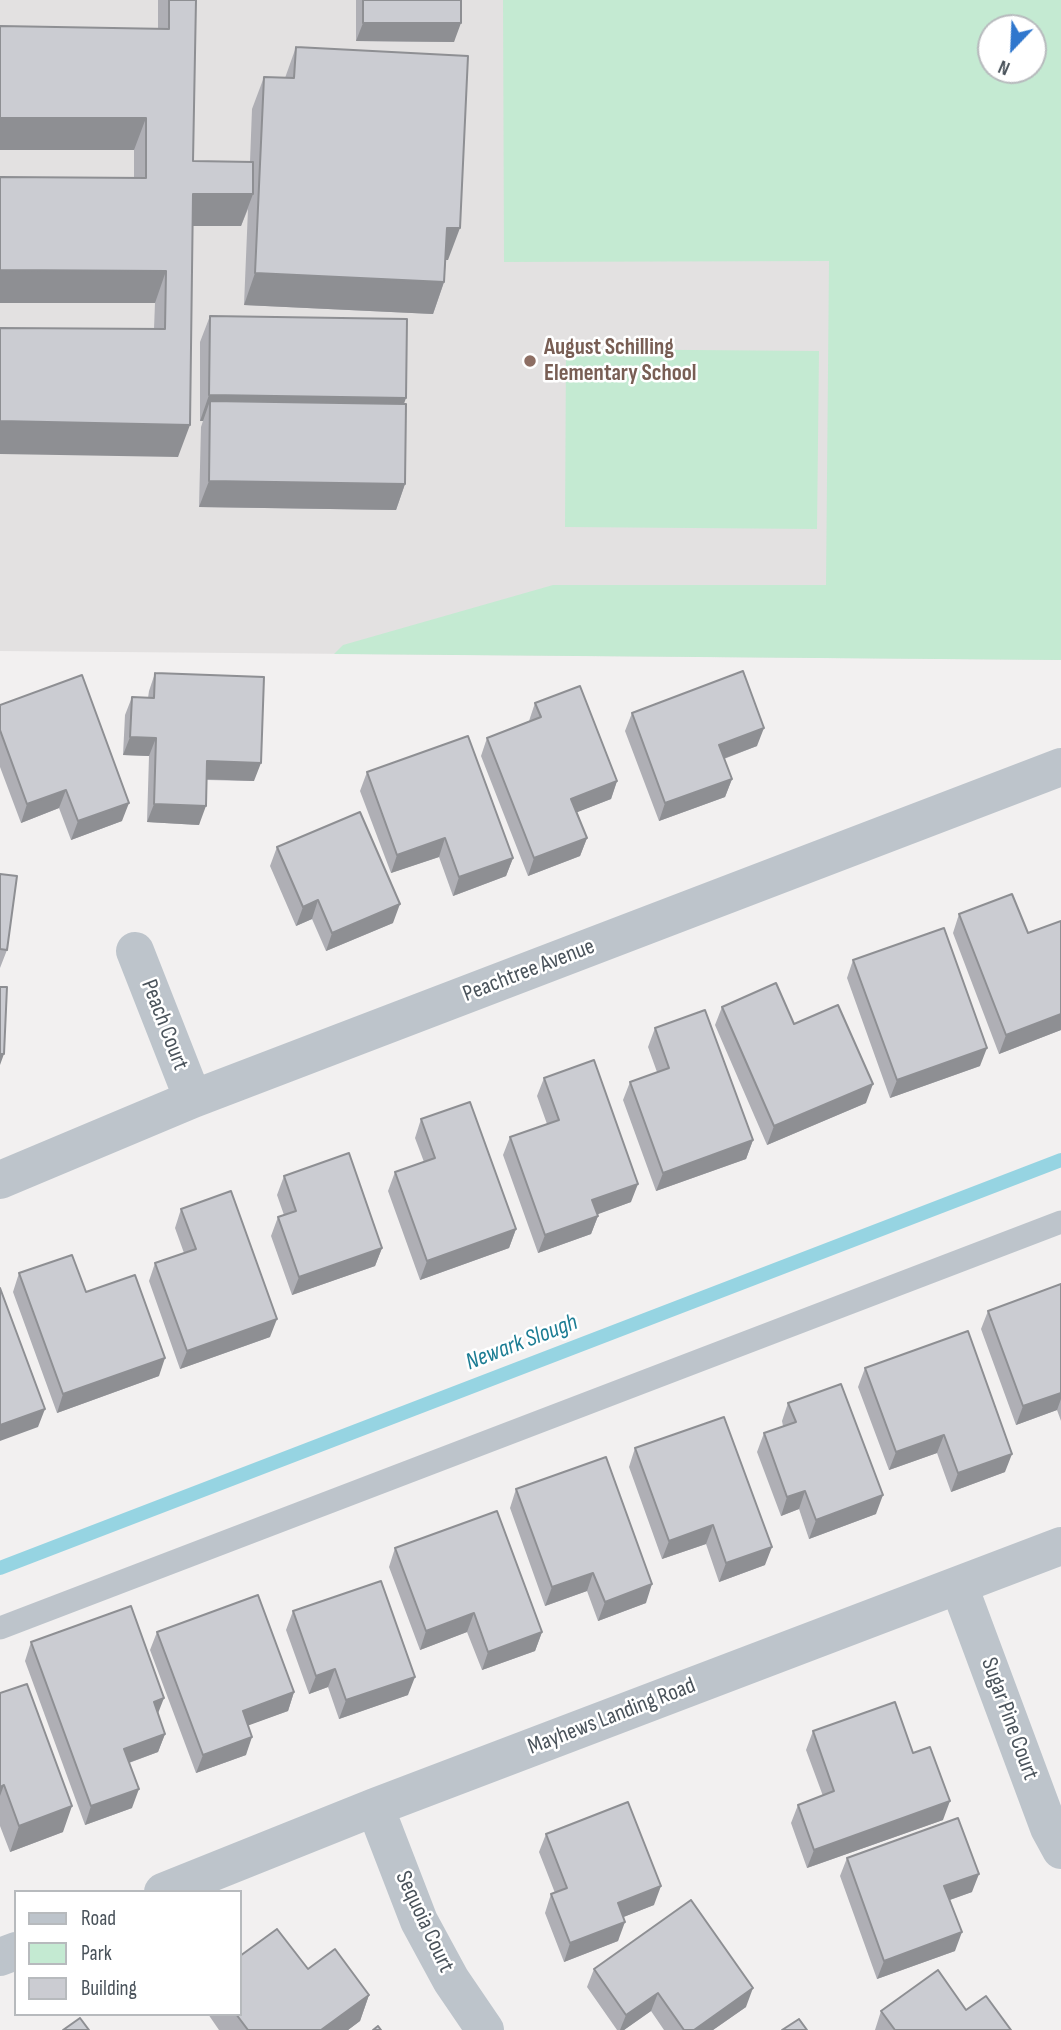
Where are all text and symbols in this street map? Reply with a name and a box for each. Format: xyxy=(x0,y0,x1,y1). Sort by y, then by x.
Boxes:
north arrow xyxy=(977,14,1047,84)
text: N xyxy=(995,54,1014,80)
place label: August Schilling Elementary School xyxy=(544,334,696,388)
marker: August Schilling Elementary School xyxy=(522,353,538,369)
street label: Peachtree Avenue xyxy=(459,933,599,1009)
street label: Peach Court xyxy=(134,976,194,1074)
water label: Newark Slough xyxy=(462,1309,582,1377)
street label: Sugar Pine Court xyxy=(974,1654,1044,1784)
street label: Mayhews Landing Road xyxy=(524,1672,700,1762)
street label: Sequoia Court xyxy=(389,1867,459,1977)
legend xyxy=(14,1890,242,2016)
text: Road xyxy=(81,1906,116,1931)
text: Park xyxy=(81,1941,112,1966)
text: Building xyxy=(81,1976,137,2001)

